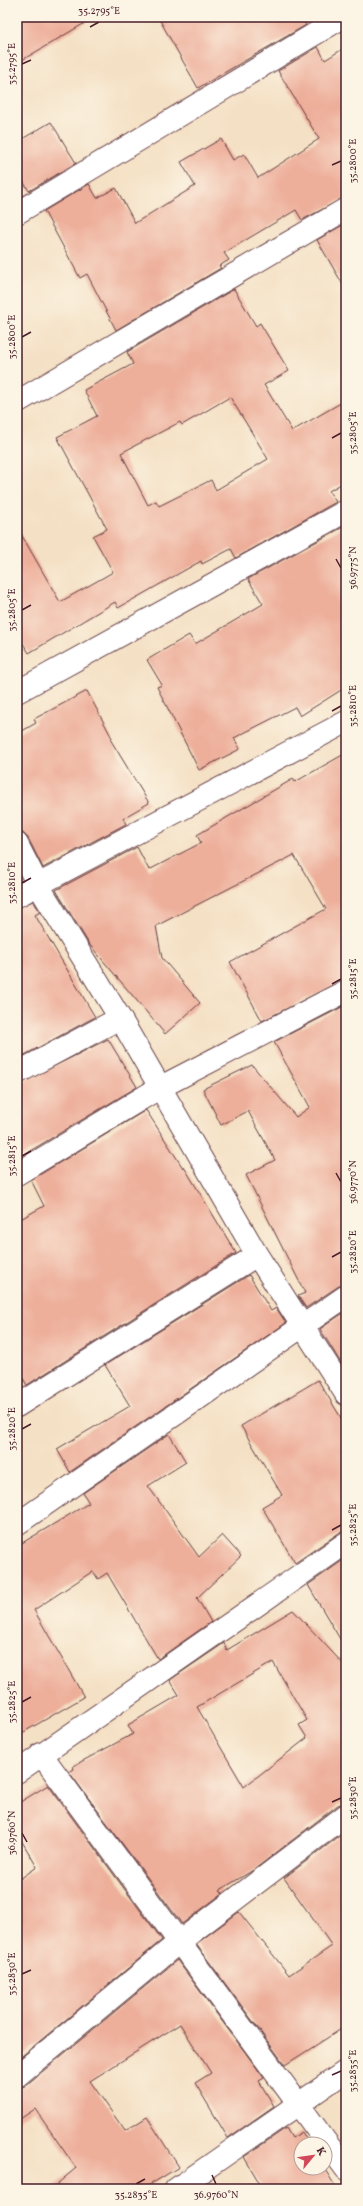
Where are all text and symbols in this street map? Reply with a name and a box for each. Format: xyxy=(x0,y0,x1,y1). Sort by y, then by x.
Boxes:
text: 35.2795°E xyxy=(78,4,120,18)
text: 35.2795°E xyxy=(5,43,19,85)
text: 35.2800°E xyxy=(346,139,360,183)
text: 35.2800°E xyxy=(5,315,19,359)
text: 35.2805°E xyxy=(346,411,360,455)
text: 36.9775°N xyxy=(346,546,360,590)
text: 35.2805°E xyxy=(5,588,19,632)
text: 35.2810°E xyxy=(346,685,360,727)
text: 35.2810°E xyxy=(5,862,19,904)
text: 35.2815°E xyxy=(346,958,360,1000)
text: 35.2815°E xyxy=(5,1135,19,1177)
text: 36.9770°N xyxy=(346,1159,360,1204)
text: 35.2820°E xyxy=(346,1230,360,1274)
text: 35.2820°E xyxy=(5,1407,19,1451)
text: 35.2825°E xyxy=(346,1504,360,1546)
text: 35.2825°E xyxy=(5,1681,19,1723)
text: 35.2830°E xyxy=(346,1776,360,1820)
text: 36.9760°N xyxy=(5,1810,19,1855)
text: 35.2830°E xyxy=(5,1952,19,1996)
text: 35.2835°E xyxy=(346,2050,360,2092)
north arrow xyxy=(293,2136,333,2176)
text: K xyxy=(312,2145,329,2159)
text: 35.2835°E xyxy=(115,2188,157,2202)
text: 36.9760°N xyxy=(194,2188,239,2202)

